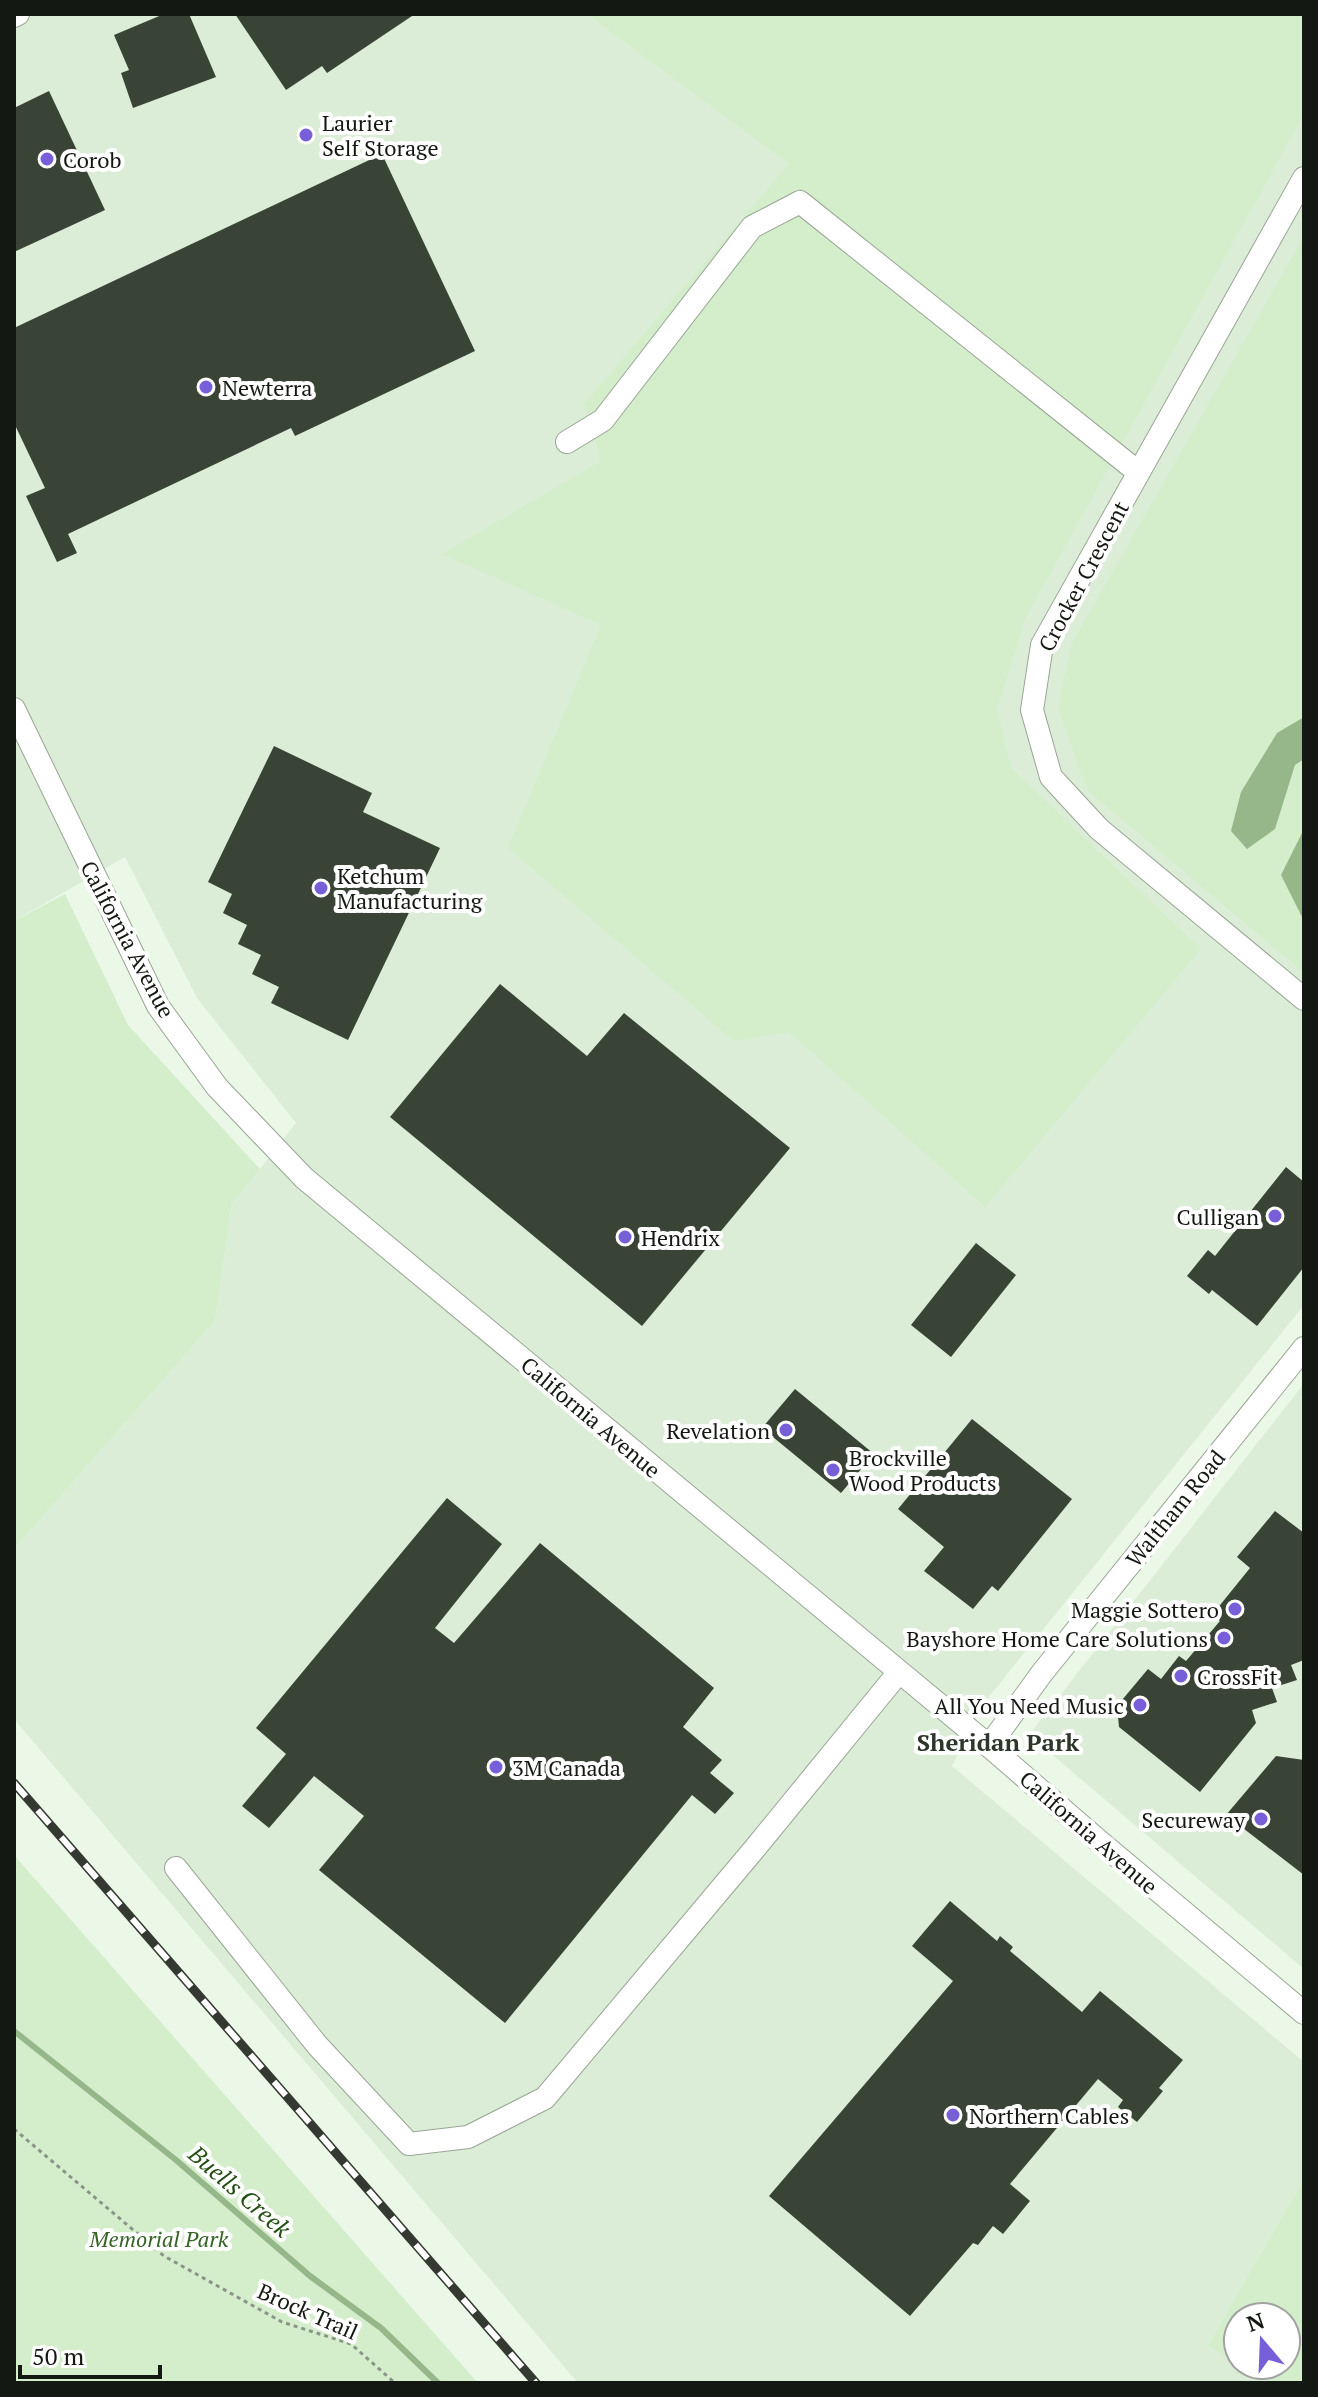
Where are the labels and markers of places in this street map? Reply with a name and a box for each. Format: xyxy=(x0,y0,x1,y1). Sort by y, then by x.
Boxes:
place label: Laurier Self Storage xyxy=(322,108,439,162)
marker: Laurier Self Storage xyxy=(297,126,315,144)
place label: Corob xyxy=(63,145,121,174)
marker: Corob xyxy=(38,150,56,168)
place label: Newterra xyxy=(222,373,312,402)
marker: Newterra xyxy=(197,378,215,396)
place label: Ketchum Manufacturing xyxy=(337,861,483,915)
marker: Ketchum Manufacturing xyxy=(312,879,330,897)
place label: Culligan xyxy=(1177,1202,1259,1231)
marker: Culligan xyxy=(1266,1207,1284,1225)
place label: Hendrix xyxy=(641,1223,720,1252)
marker: Hendrix xyxy=(616,1228,634,1246)
place label: Revelation xyxy=(666,1416,770,1445)
marker: Revelation xyxy=(777,1421,795,1439)
place label: Brockville Wood Products xyxy=(849,1443,996,1497)
marker: Brockville Wood Products xyxy=(824,1461,842,1479)
place label: Maggie Sottero xyxy=(1071,1595,1219,1624)
marker: Maggie Sottero xyxy=(1226,1600,1244,1618)
place label: Bayshore Home Care Solutions xyxy=(906,1624,1208,1653)
marker: Bayshore Home Care Solutions xyxy=(1215,1629,1233,1647)
place label: CrossFit xyxy=(1197,1662,1278,1691)
marker: CrossFit xyxy=(1172,1667,1190,1685)
place label: All You Need Music xyxy=(934,1691,1124,1720)
marker: All You Need Music xyxy=(1131,1696,1149,1714)
place label: 3M Canada xyxy=(512,1753,621,1782)
marker: 3M Canada xyxy=(487,1758,505,1776)
place label: Secureway xyxy=(1142,1805,1246,1834)
marker: Secureway xyxy=(1252,1810,1270,1828)
place label: Northern Cables xyxy=(969,2101,1129,2130)
marker: Northern Cables xyxy=(944,2106,962,2124)

